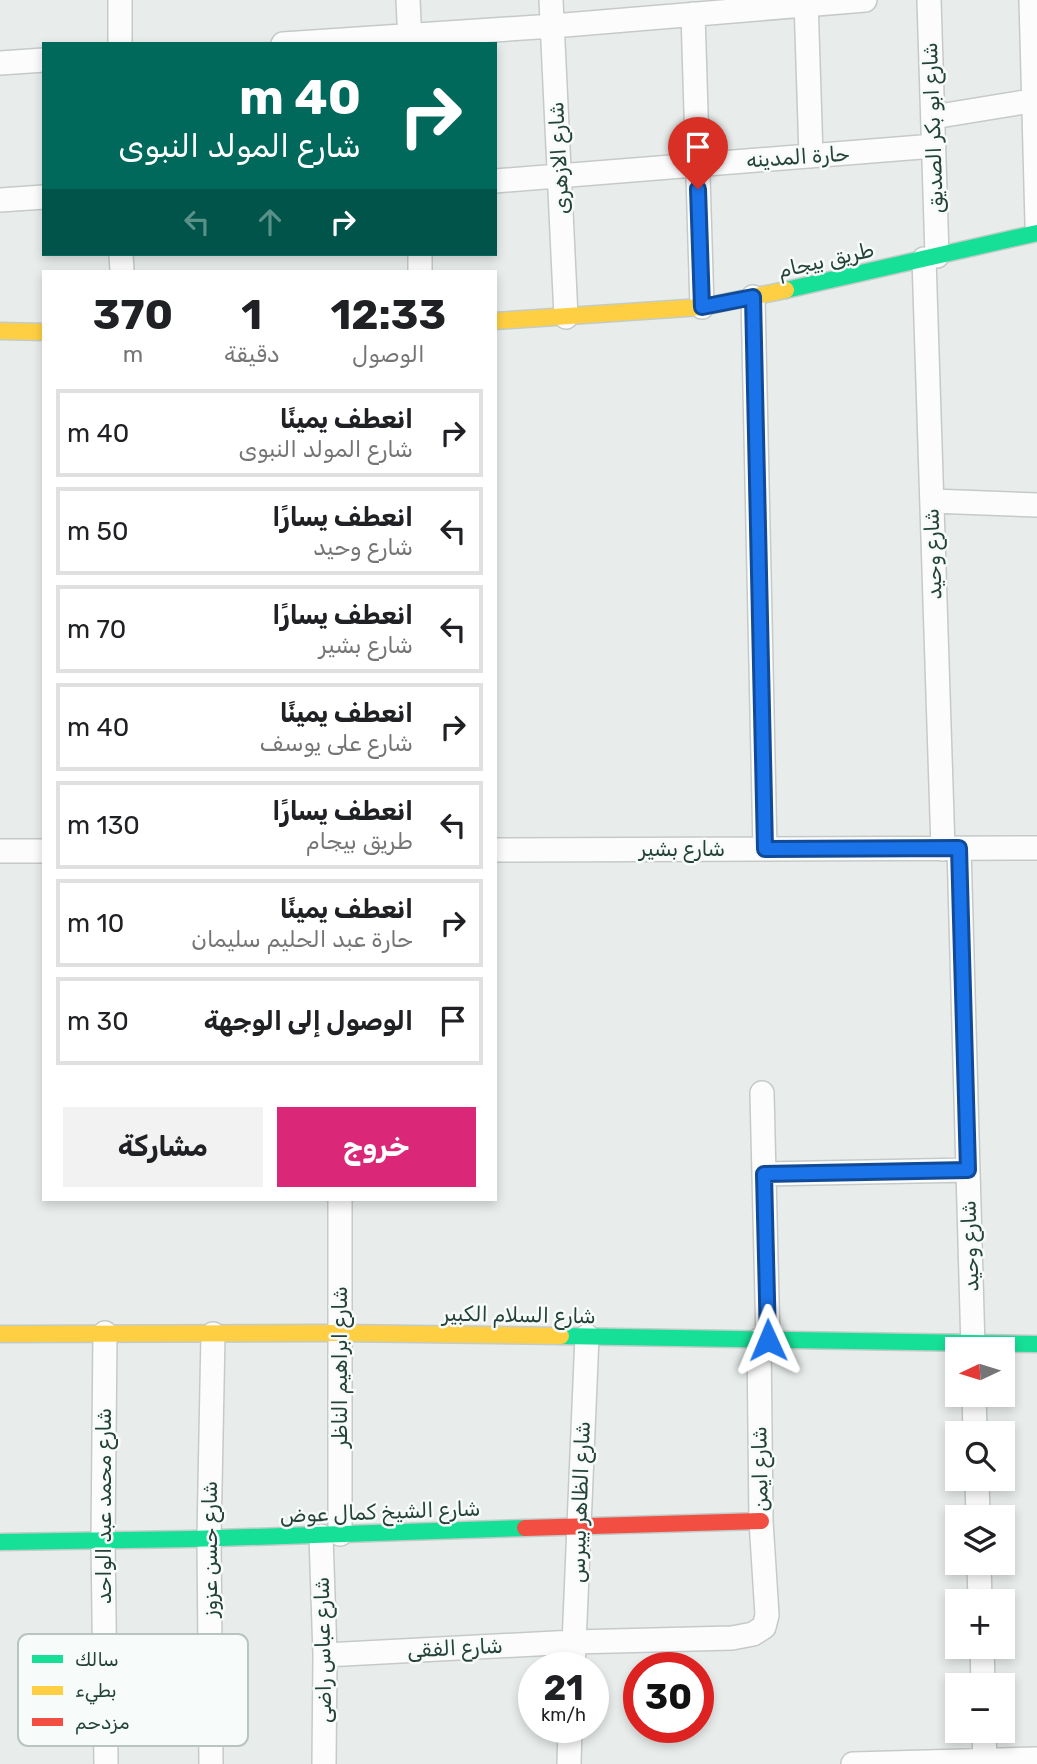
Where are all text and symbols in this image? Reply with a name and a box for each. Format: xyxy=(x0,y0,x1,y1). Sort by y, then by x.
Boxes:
street label: شارع ابو بكر الصديق xyxy=(917,42,950,214)
text: 40 m xyxy=(239,68,361,126)
icon: right xyxy=(385,70,476,161)
street label: شارع الازهرى xyxy=(543,101,576,215)
pin xyxy=(668,117,728,189)
text: شارع المولد النبوى xyxy=(118,127,361,165)
icon: arrive xyxy=(679,128,717,166)
street label: حارة المدينه xyxy=(745,140,851,173)
icon: left xyxy=(178,203,216,241)
icon: ahead xyxy=(251,203,289,241)
icon: right xyxy=(324,203,362,241)
street label: طريق بيجام xyxy=(775,236,877,284)
text: 370 xyxy=(93,290,173,340)
text: 1 xyxy=(241,290,262,340)
text: 12:33 xyxy=(330,290,446,340)
text: m xyxy=(123,340,143,368)
text: دقيقة xyxy=(224,340,280,368)
text: الوصول xyxy=(352,340,425,368)
text: انعطف يمينًا xyxy=(280,404,413,435)
icon: right xyxy=(434,414,472,452)
text: 40 m xyxy=(67,418,129,449)
text: شارع المولد النبوى xyxy=(239,435,413,463)
text: انعطف يسارًا xyxy=(272,502,413,533)
street label: شارع وحيد xyxy=(918,508,949,600)
icon: left xyxy=(434,512,472,550)
text: 50 m xyxy=(67,516,128,547)
text: شارع وحيد xyxy=(313,533,413,561)
text: انعطف يسارًا xyxy=(272,600,413,631)
icon: left xyxy=(434,610,472,648)
text: 70 m xyxy=(67,614,126,645)
text: شارع بشير xyxy=(319,631,413,659)
text: انعطف يمينًا xyxy=(280,698,413,729)
icon: right xyxy=(434,708,472,746)
text: 40 m xyxy=(67,712,129,743)
text: شارع على يوسف xyxy=(260,729,413,757)
text: انعطف يسارًا xyxy=(272,796,413,827)
icon: left xyxy=(434,806,472,844)
text: 130 m xyxy=(67,810,140,841)
text: طريق بيجام xyxy=(306,827,413,855)
street label: شارع بشير xyxy=(637,836,725,863)
text: انعطف يمينًا xyxy=(280,894,413,925)
icon: right xyxy=(434,904,472,942)
text: 10 m xyxy=(67,908,124,939)
text: حارة عبد الحليم سليمان xyxy=(191,925,413,953)
icon: arrive xyxy=(434,1002,472,1040)
text: 30 m xyxy=(67,1006,129,1037)
text: الوصول إلى الوجهة xyxy=(204,1006,413,1037)
button: مشاركة xyxy=(63,1107,263,1187)
button: خروج xyxy=(277,1107,476,1187)
street label: شارع وحيد xyxy=(955,1200,986,1292)
street label: شارع ابراهيم الناظر xyxy=(327,1286,354,1450)
street label: شارع السلام الكبير xyxy=(440,1301,596,1330)
position arrow xyxy=(731,1303,805,1377)
north arrow xyxy=(945,1337,1015,1407)
map controls xyxy=(945,1337,1015,1743)
street label: شارع محمد عبد الواحد xyxy=(91,1408,118,1604)
street label: شارع الظاهر بيبرس xyxy=(564,1421,597,1583)
button: search xyxy=(945,1421,1015,1491)
street label: شارع ايمن xyxy=(746,1426,775,1512)
street label: شارع حسن عزوز xyxy=(197,1481,224,1619)
street label: شارع الشيخ كمال عوض xyxy=(279,1496,481,1529)
button: layers xyxy=(945,1505,1015,1575)
street label: شارع عباس راضى xyxy=(309,1576,338,1724)
button: + xyxy=(945,1589,1015,1659)
street label: شارع الفقى xyxy=(406,1633,504,1664)
legend xyxy=(18,1634,248,1746)
text: سالك xyxy=(75,1648,119,1671)
speed limit sign: 30 xyxy=(623,1652,714,1743)
text: 21 xyxy=(543,1667,584,1709)
button: − xyxy=(945,1673,1015,1743)
text: بطيء xyxy=(75,1679,117,1705)
text: km/h xyxy=(541,1704,586,1726)
text: مزدحم xyxy=(75,1711,130,1735)

